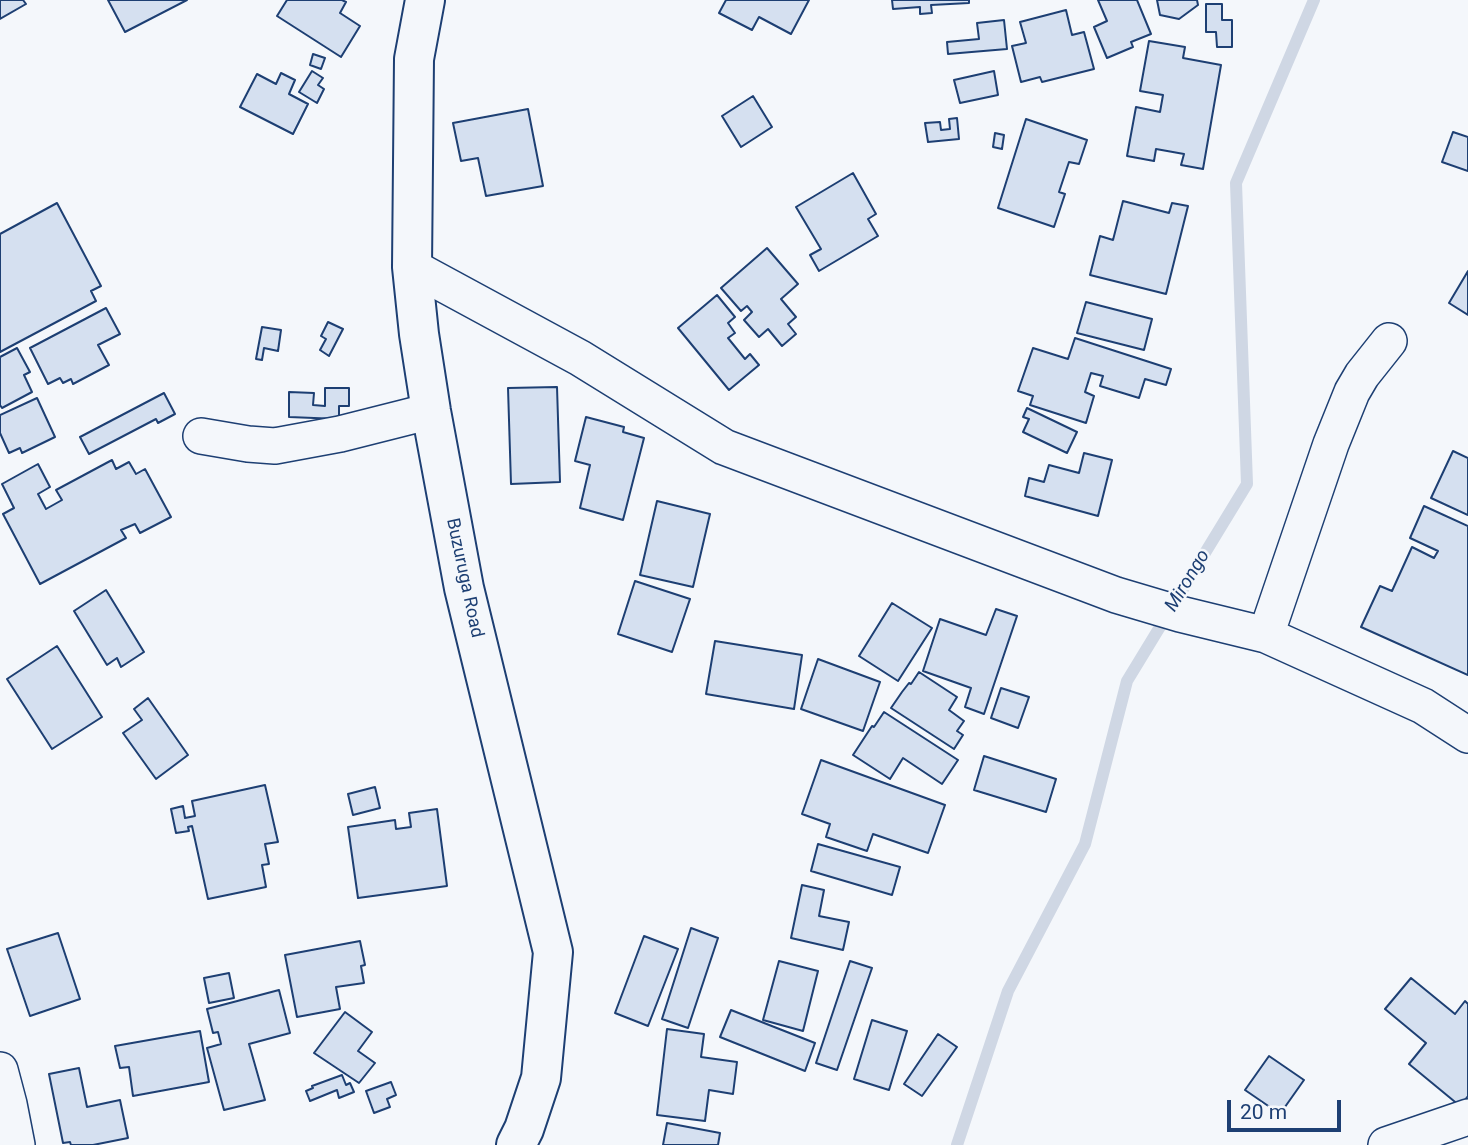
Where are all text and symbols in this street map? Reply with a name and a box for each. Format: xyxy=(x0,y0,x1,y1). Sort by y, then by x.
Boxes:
street label: Buzuruga Road xyxy=(441,516,487,640)
water label: Mirongo xyxy=(1161,546,1215,616)
scale bar xyxy=(1230,1086,1344,1130)
text: 20 m xyxy=(1240,1100,1287,1124)

